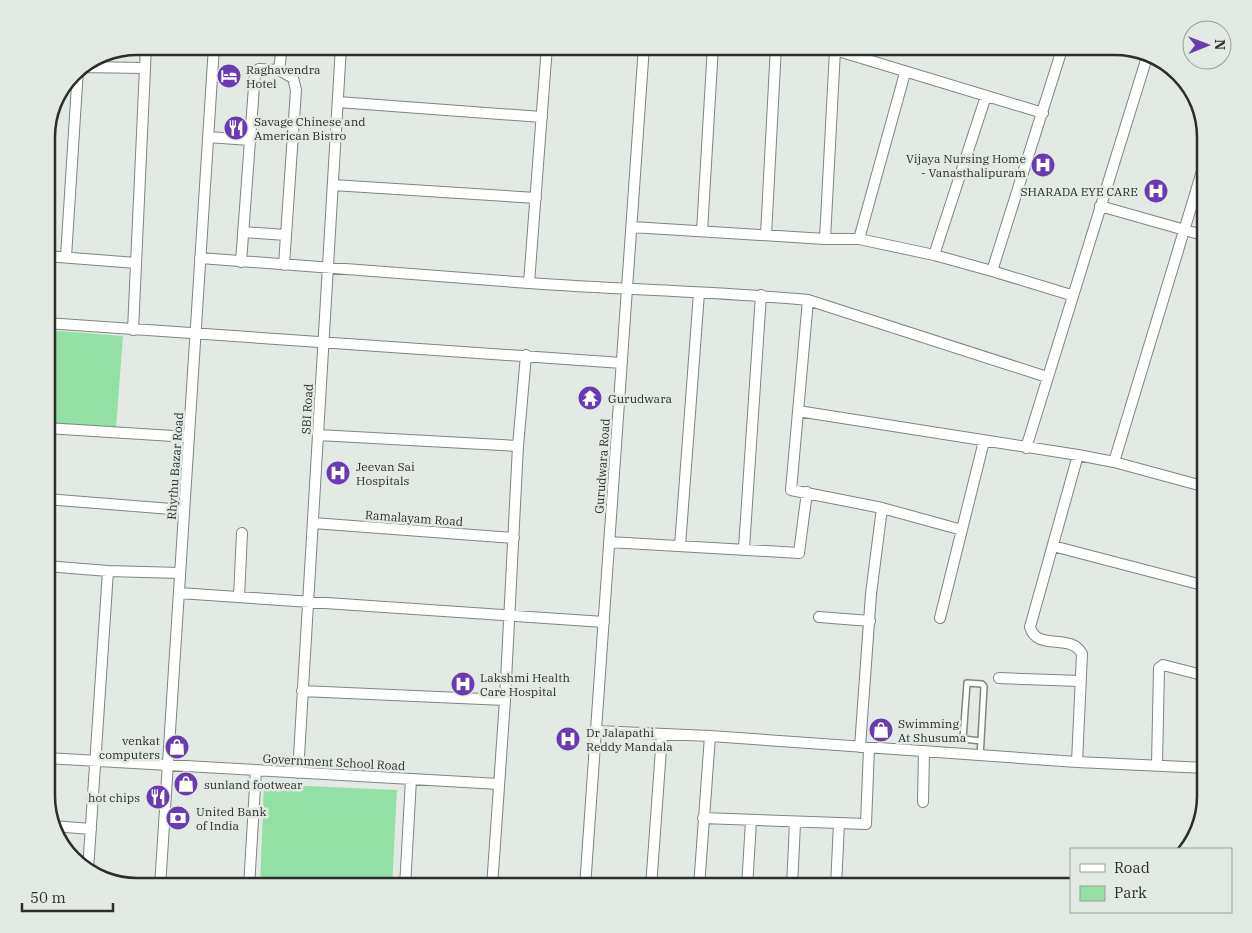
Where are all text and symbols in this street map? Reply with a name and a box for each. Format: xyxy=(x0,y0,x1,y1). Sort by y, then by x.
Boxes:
north arrow xyxy=(1182,20,1232,70)
text: N xyxy=(1211,39,1229,50)
place label: Raghavendra Hotel xyxy=(246,62,321,91)
hotel icon: Raghavendra Hotel xyxy=(216,63,242,89)
place label: Savage Chinese and American Bistro xyxy=(254,114,366,143)
restaurant icon: Savage Chinese and American Bistro xyxy=(223,115,249,141)
place label: Vijaya Nursing Home - Vanasthalipuram xyxy=(906,151,1027,180)
hospital icon: Vijaya Nursing Home - Vanasthalipuram xyxy=(1030,152,1056,178)
hospital icon: SHARADA EYE CARE xyxy=(1143,178,1169,204)
place label: SHARADA EYE CARE xyxy=(1021,184,1138,199)
street label: SBI Road xyxy=(298,383,316,435)
temple icon: Gurudwara xyxy=(577,385,603,411)
place label: Gurudwara xyxy=(608,391,672,406)
street label: Rhythu Bazar Road xyxy=(164,412,186,520)
street label: Gurudwara Road xyxy=(591,418,613,514)
place label: Jeevan Sai Hospitals xyxy=(356,459,415,488)
hospital icon: Jeevan Sai Hospitals xyxy=(325,460,351,486)
street label: Ramalayam Road xyxy=(364,507,464,529)
place label: Lakshmi Health Care Hospital xyxy=(480,670,570,699)
hospital icon: Lakshmi Health Care Hospital xyxy=(450,671,476,697)
place label: Swimming At Shusuma xyxy=(898,716,967,745)
shop icon: Swimming At Shusuma xyxy=(868,717,894,743)
place label: Dr Jalapathi Reddy Mandala xyxy=(586,725,673,754)
hospital icon: Dr Jalapathi Reddy Mandala xyxy=(555,726,581,752)
place label: venkat computers xyxy=(99,733,160,762)
shop icon: venkat computers xyxy=(164,734,190,760)
street label: Government School Road xyxy=(262,751,406,773)
shop icon: sunland footwear xyxy=(173,771,199,797)
place label: sunland footwear xyxy=(204,777,303,792)
restaurant icon: hot chips xyxy=(145,784,171,810)
place label: hot chips xyxy=(88,790,140,805)
place label: United Bank of India xyxy=(196,804,266,833)
bank icon: United Bank of India xyxy=(165,805,191,831)
legend xyxy=(1070,848,1232,913)
text: Road xyxy=(1114,858,1150,877)
scale bar xyxy=(22,880,114,912)
text: Park xyxy=(1114,883,1147,902)
text: 50 m xyxy=(30,888,66,907)

